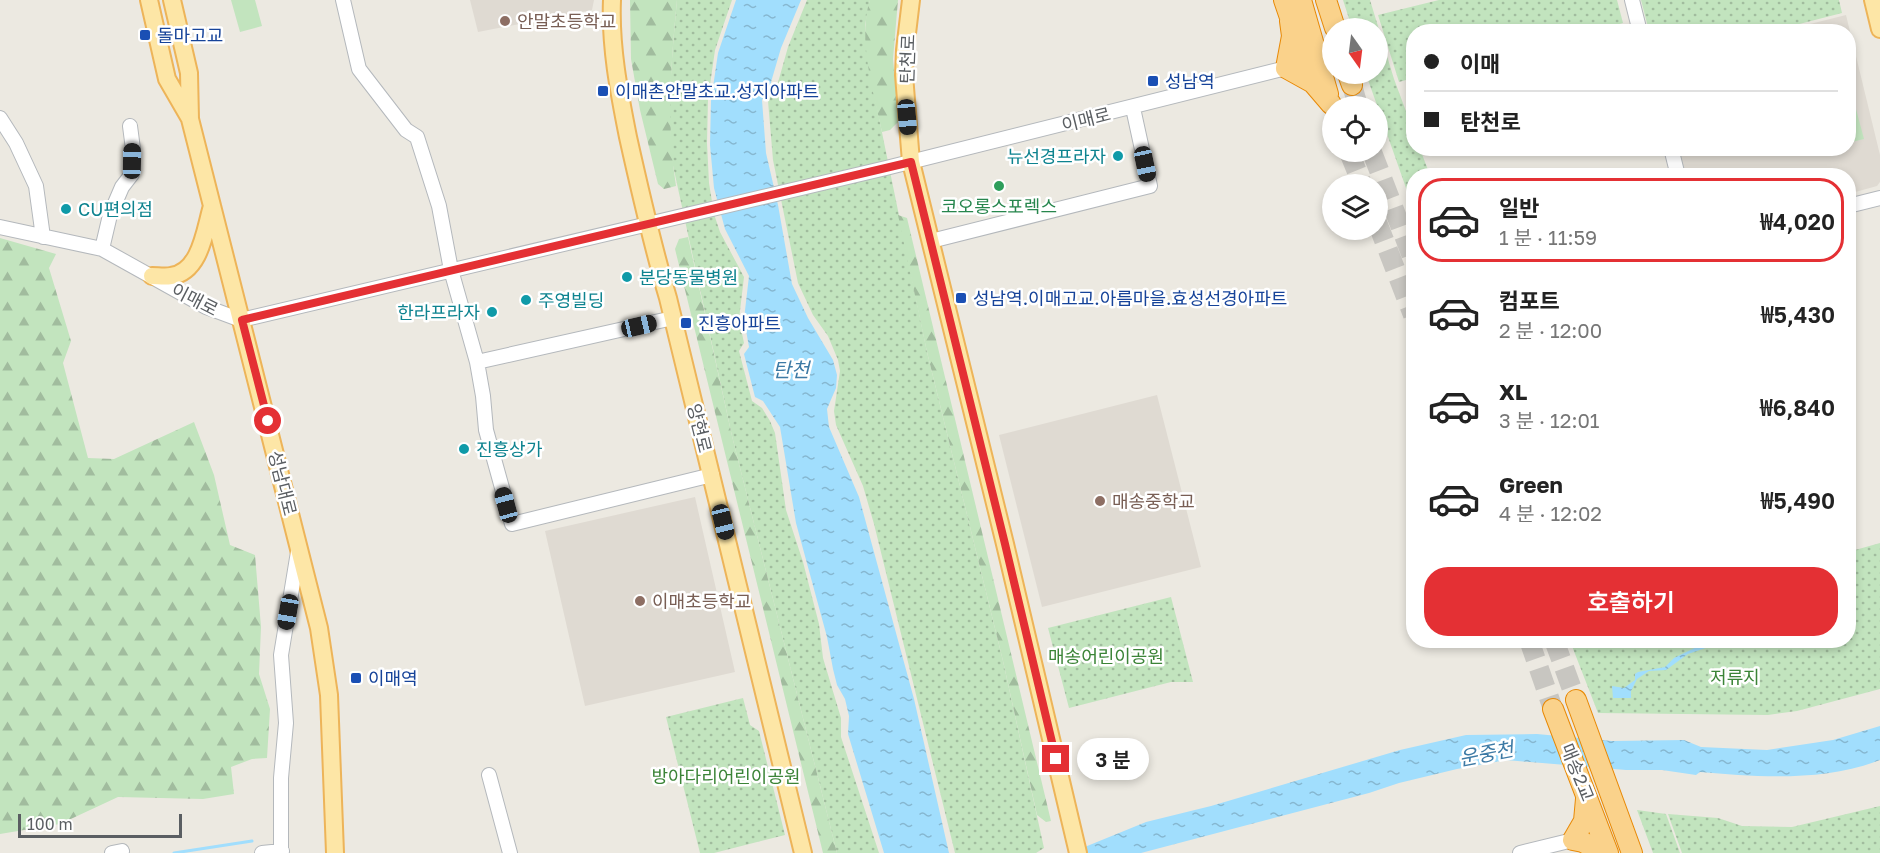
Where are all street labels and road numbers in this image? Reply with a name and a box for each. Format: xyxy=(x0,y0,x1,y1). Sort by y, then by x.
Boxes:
street label: 탄천로 xyxy=(895,34,919,84)
street label: 이매로 xyxy=(1059,102,1113,136)
street label: 이매로 xyxy=(168,278,222,320)
street label: 양현로 xyxy=(683,401,717,455)
street label: 성남대로 xyxy=(264,448,302,518)
street label: 매송2교 xyxy=(1557,740,1599,804)

